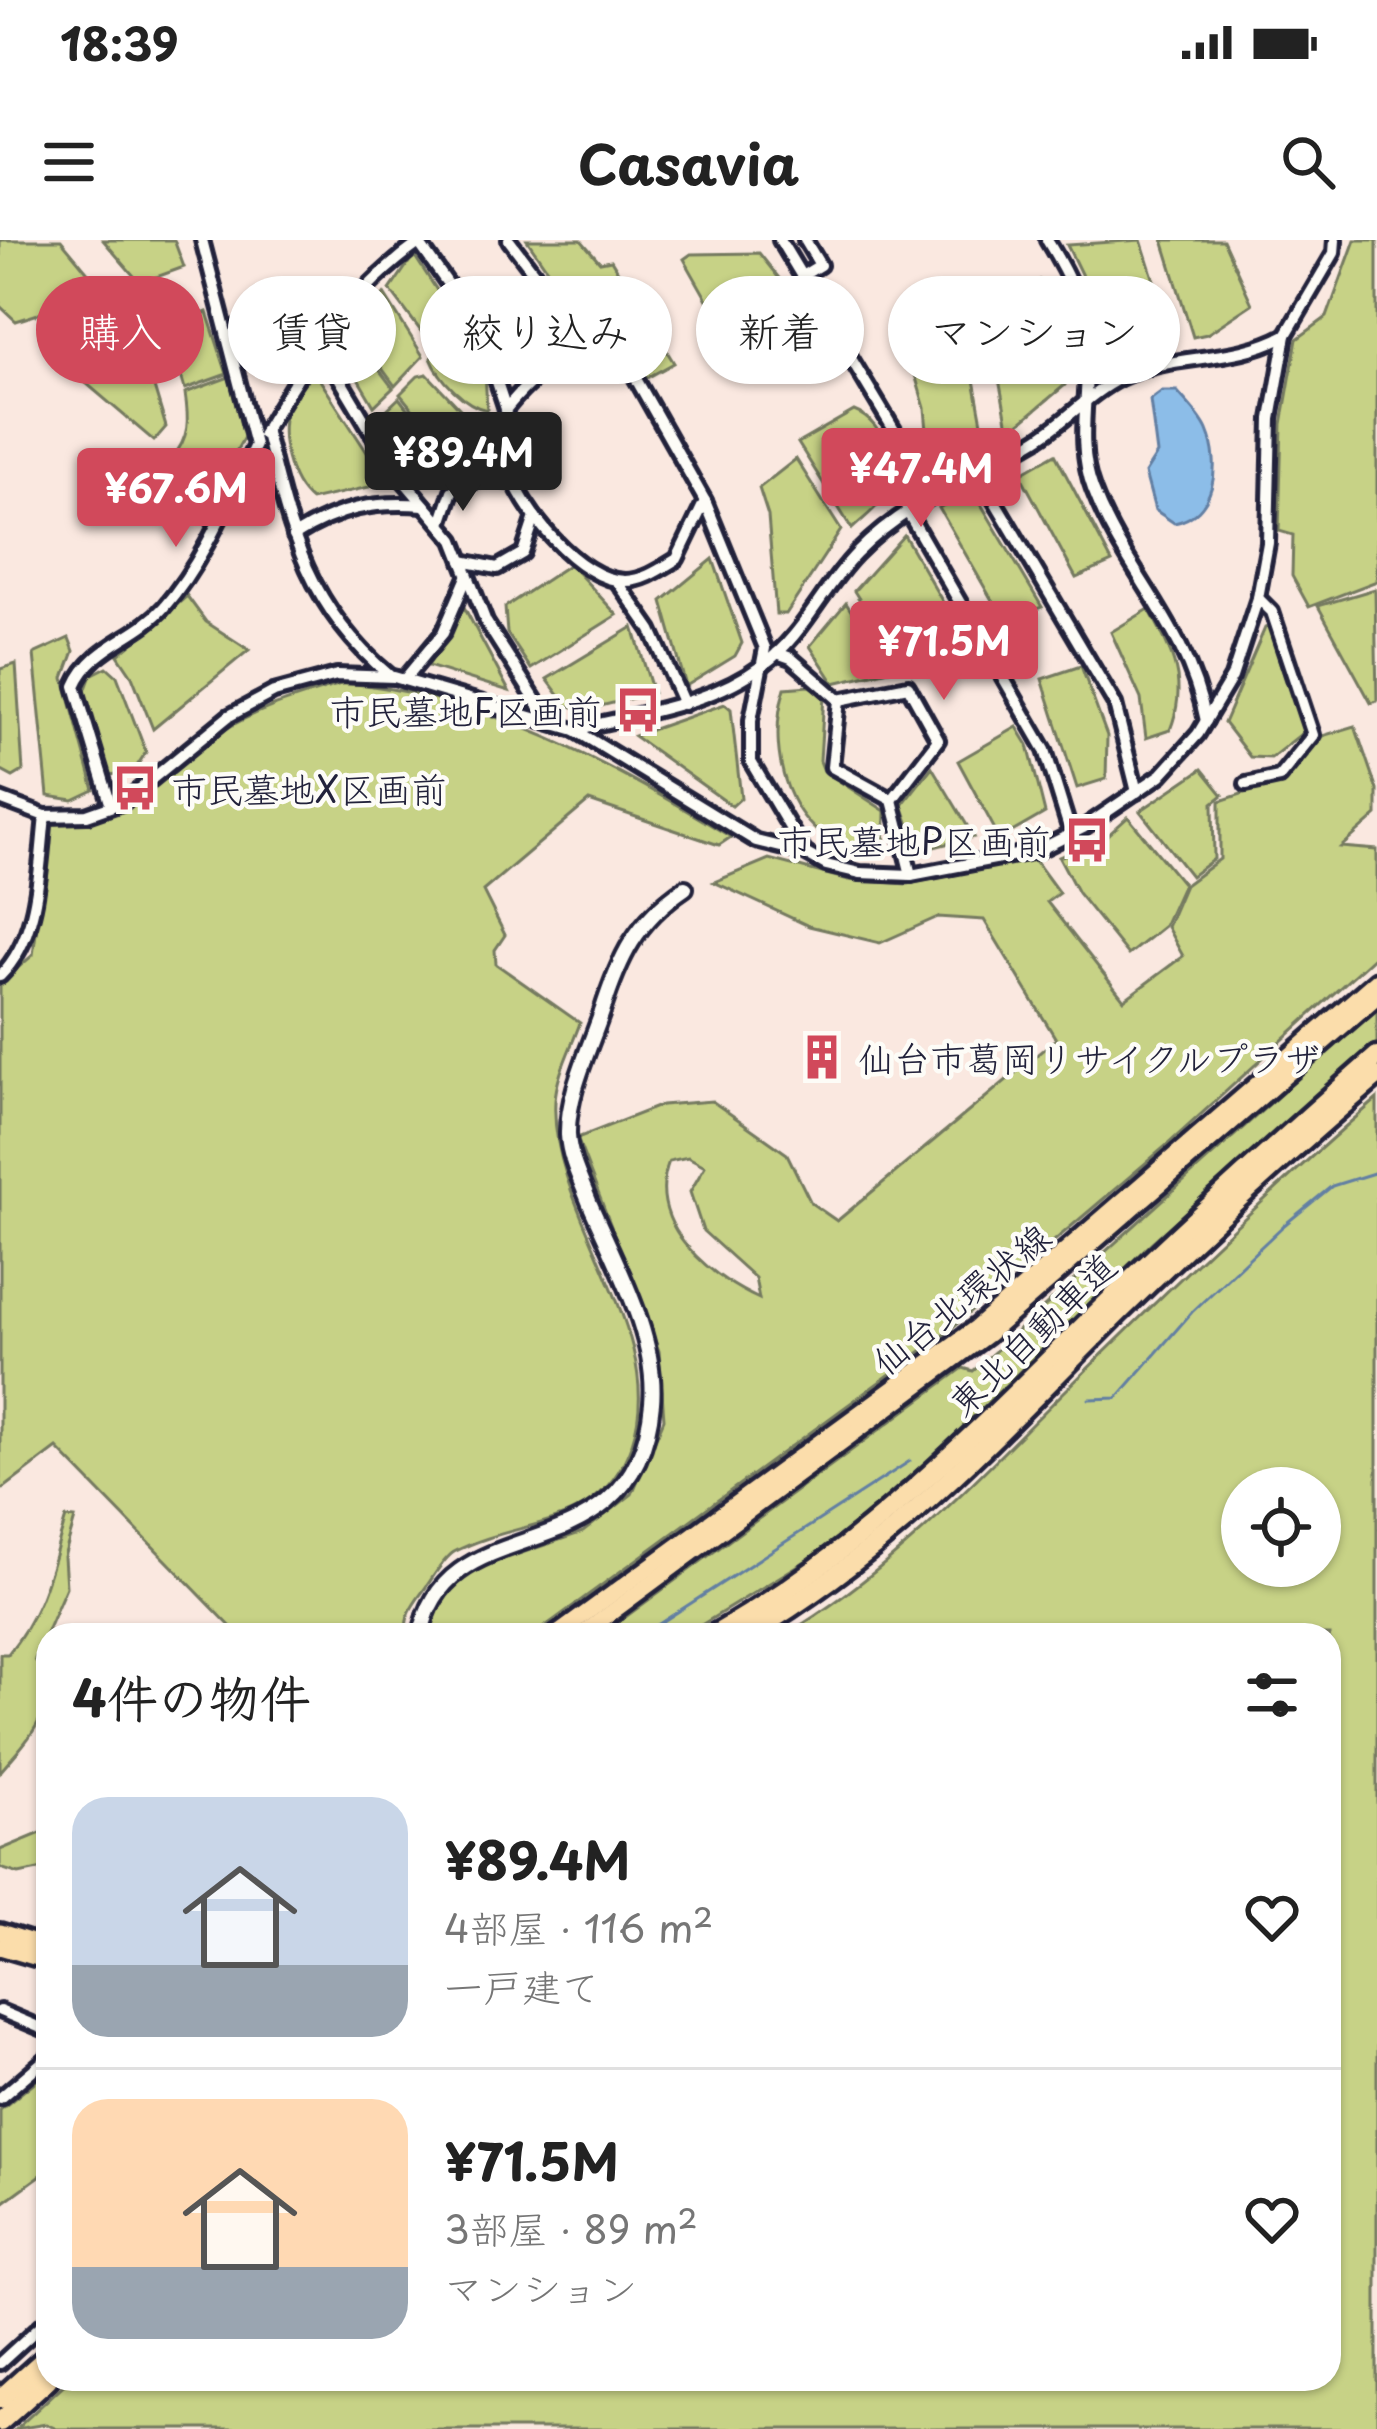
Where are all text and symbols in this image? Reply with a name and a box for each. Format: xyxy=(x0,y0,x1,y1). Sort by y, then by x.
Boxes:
text: 18:39 xyxy=(60,8,179,76)
text: Casavia xyxy=(578,122,799,203)
icon: menu xyxy=(36,129,102,195)
icon: search xyxy=(1275,129,1341,195)
chip: 購入 xyxy=(36,276,204,384)
chip: 賃貸 xyxy=(228,276,396,384)
chip: 絞り込み xyxy=(420,276,672,384)
chip: 新着 xyxy=(696,276,864,384)
chip: マンション xyxy=(888,276,1180,384)
pin: ¥89.4M xyxy=(365,412,561,514)
text: ¥89.4M xyxy=(392,421,534,480)
pin: ¥47.4M xyxy=(823,428,1019,530)
text: ¥47.4M xyxy=(849,437,993,496)
pin: ¥67.6M xyxy=(78,448,274,550)
text: ¥67.6M xyxy=(104,457,248,516)
pin: ¥71.5M xyxy=(846,601,1042,703)
text: ¥71.5M xyxy=(877,610,1011,669)
place label: 市民墓地F区画前 xyxy=(329,683,602,737)
bus stop icon: 市民墓地F区画前 xyxy=(613,685,663,735)
place label: 市民墓地X区画前 xyxy=(171,761,447,815)
bus stop icon: 市民墓地X区画前 xyxy=(110,763,160,813)
place label: 市民墓地P区画前 xyxy=(777,813,1051,867)
bus stop icon: 市民墓地P区画前 xyxy=(1062,815,1112,865)
place label: 仙台市葛岡リサイクルプラザ xyxy=(858,1030,1320,1084)
building icon: 仙台市葛岡リサイクルプラザ xyxy=(797,1032,847,1082)
street label: 仙台北環状線 xyxy=(859,1209,1061,1387)
street label: 東北自動車道 xyxy=(935,1239,1127,1427)
map controls xyxy=(1221,1467,1341,1587)
button: locate xyxy=(1221,1467,1341,1587)
text: 4件の物件 xyxy=(72,1657,311,1734)
icon: filters xyxy=(1239,1662,1305,1728)
text: ¥89.4M xyxy=(444,1820,630,1897)
icon: home xyxy=(168,1845,312,1989)
icon: heart xyxy=(1239,1884,1305,1950)
text: 4部屋 · 116 m² xyxy=(444,1897,713,1956)
text: 一戸建て xyxy=(444,1956,600,2015)
text: ¥71.5M xyxy=(444,2121,619,2198)
icon: home xyxy=(168,2147,312,2291)
icon: heart xyxy=(1239,2186,1305,2252)
text: 3部屋 · 89 m² xyxy=(444,2198,698,2257)
text: マンション xyxy=(444,2257,637,2316)

